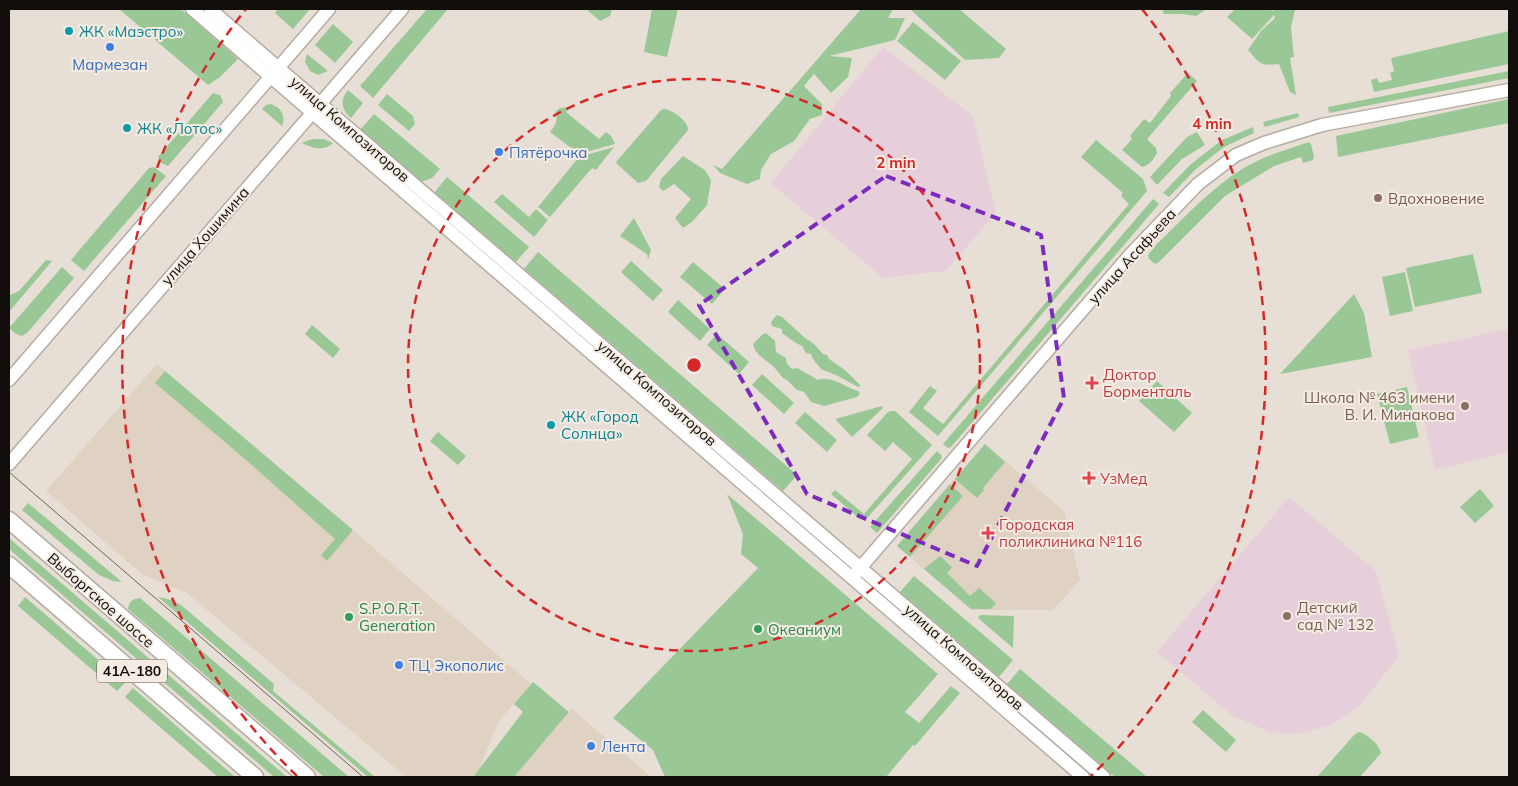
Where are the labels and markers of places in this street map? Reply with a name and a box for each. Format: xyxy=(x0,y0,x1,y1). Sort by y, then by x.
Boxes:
place label: ЖК «Маэстро» xyxy=(79,22,184,41)
marker: ЖК «Маэстро» xyxy=(63,25,75,37)
marker: Мармезан xyxy=(104,41,116,53)
place label: Мармезан xyxy=(72,55,148,74)
place label: ЖК «Лотос» xyxy=(137,119,223,138)
marker: ЖК «Лотос» xyxy=(121,122,133,134)
place label: Пятёрочка xyxy=(509,143,587,162)
marker: Пятёрочка xyxy=(493,146,505,158)
place label: Вдохновение xyxy=(1388,189,1485,208)
marker: Вдохновение xyxy=(1372,192,1384,204)
centre of rings xyxy=(685,356,703,374)
place label: Доктор Борменталь xyxy=(1103,365,1191,401)
marker: Доктор Борменталь xyxy=(1085,376,1099,390)
place label: Школа № 463 имени В. И. Минакова xyxy=(1304,388,1455,424)
marker: Школа № 463 имени В. И. Минакова xyxy=(1459,400,1471,412)
place label: ЖК «Город Солнца» xyxy=(561,407,639,443)
marker: ЖК «Город Солнца» xyxy=(545,419,557,431)
place label: УзМед xyxy=(1099,469,1147,488)
marker: УзМед xyxy=(1082,471,1096,485)
place label: Городская поликлиника №116 xyxy=(999,515,1142,551)
marker: Городская поликлиника №116 xyxy=(981,526,995,540)
place label: Детский сад № 132 xyxy=(1297,598,1374,634)
place label: S.P.O.R.T. Generation xyxy=(359,599,436,635)
marker: Детский сад № 132 xyxy=(1281,610,1293,622)
marker: S.P.O.R.T. Generation xyxy=(343,611,355,623)
place label: Океаниум xyxy=(768,620,841,639)
marker: Океаниум xyxy=(752,623,764,635)
place label: ТЦ Экополис xyxy=(409,656,504,675)
marker: ТЦ Экополис xyxy=(393,659,405,671)
place label: Лента xyxy=(601,737,646,756)
marker: Лента xyxy=(585,740,597,752)

